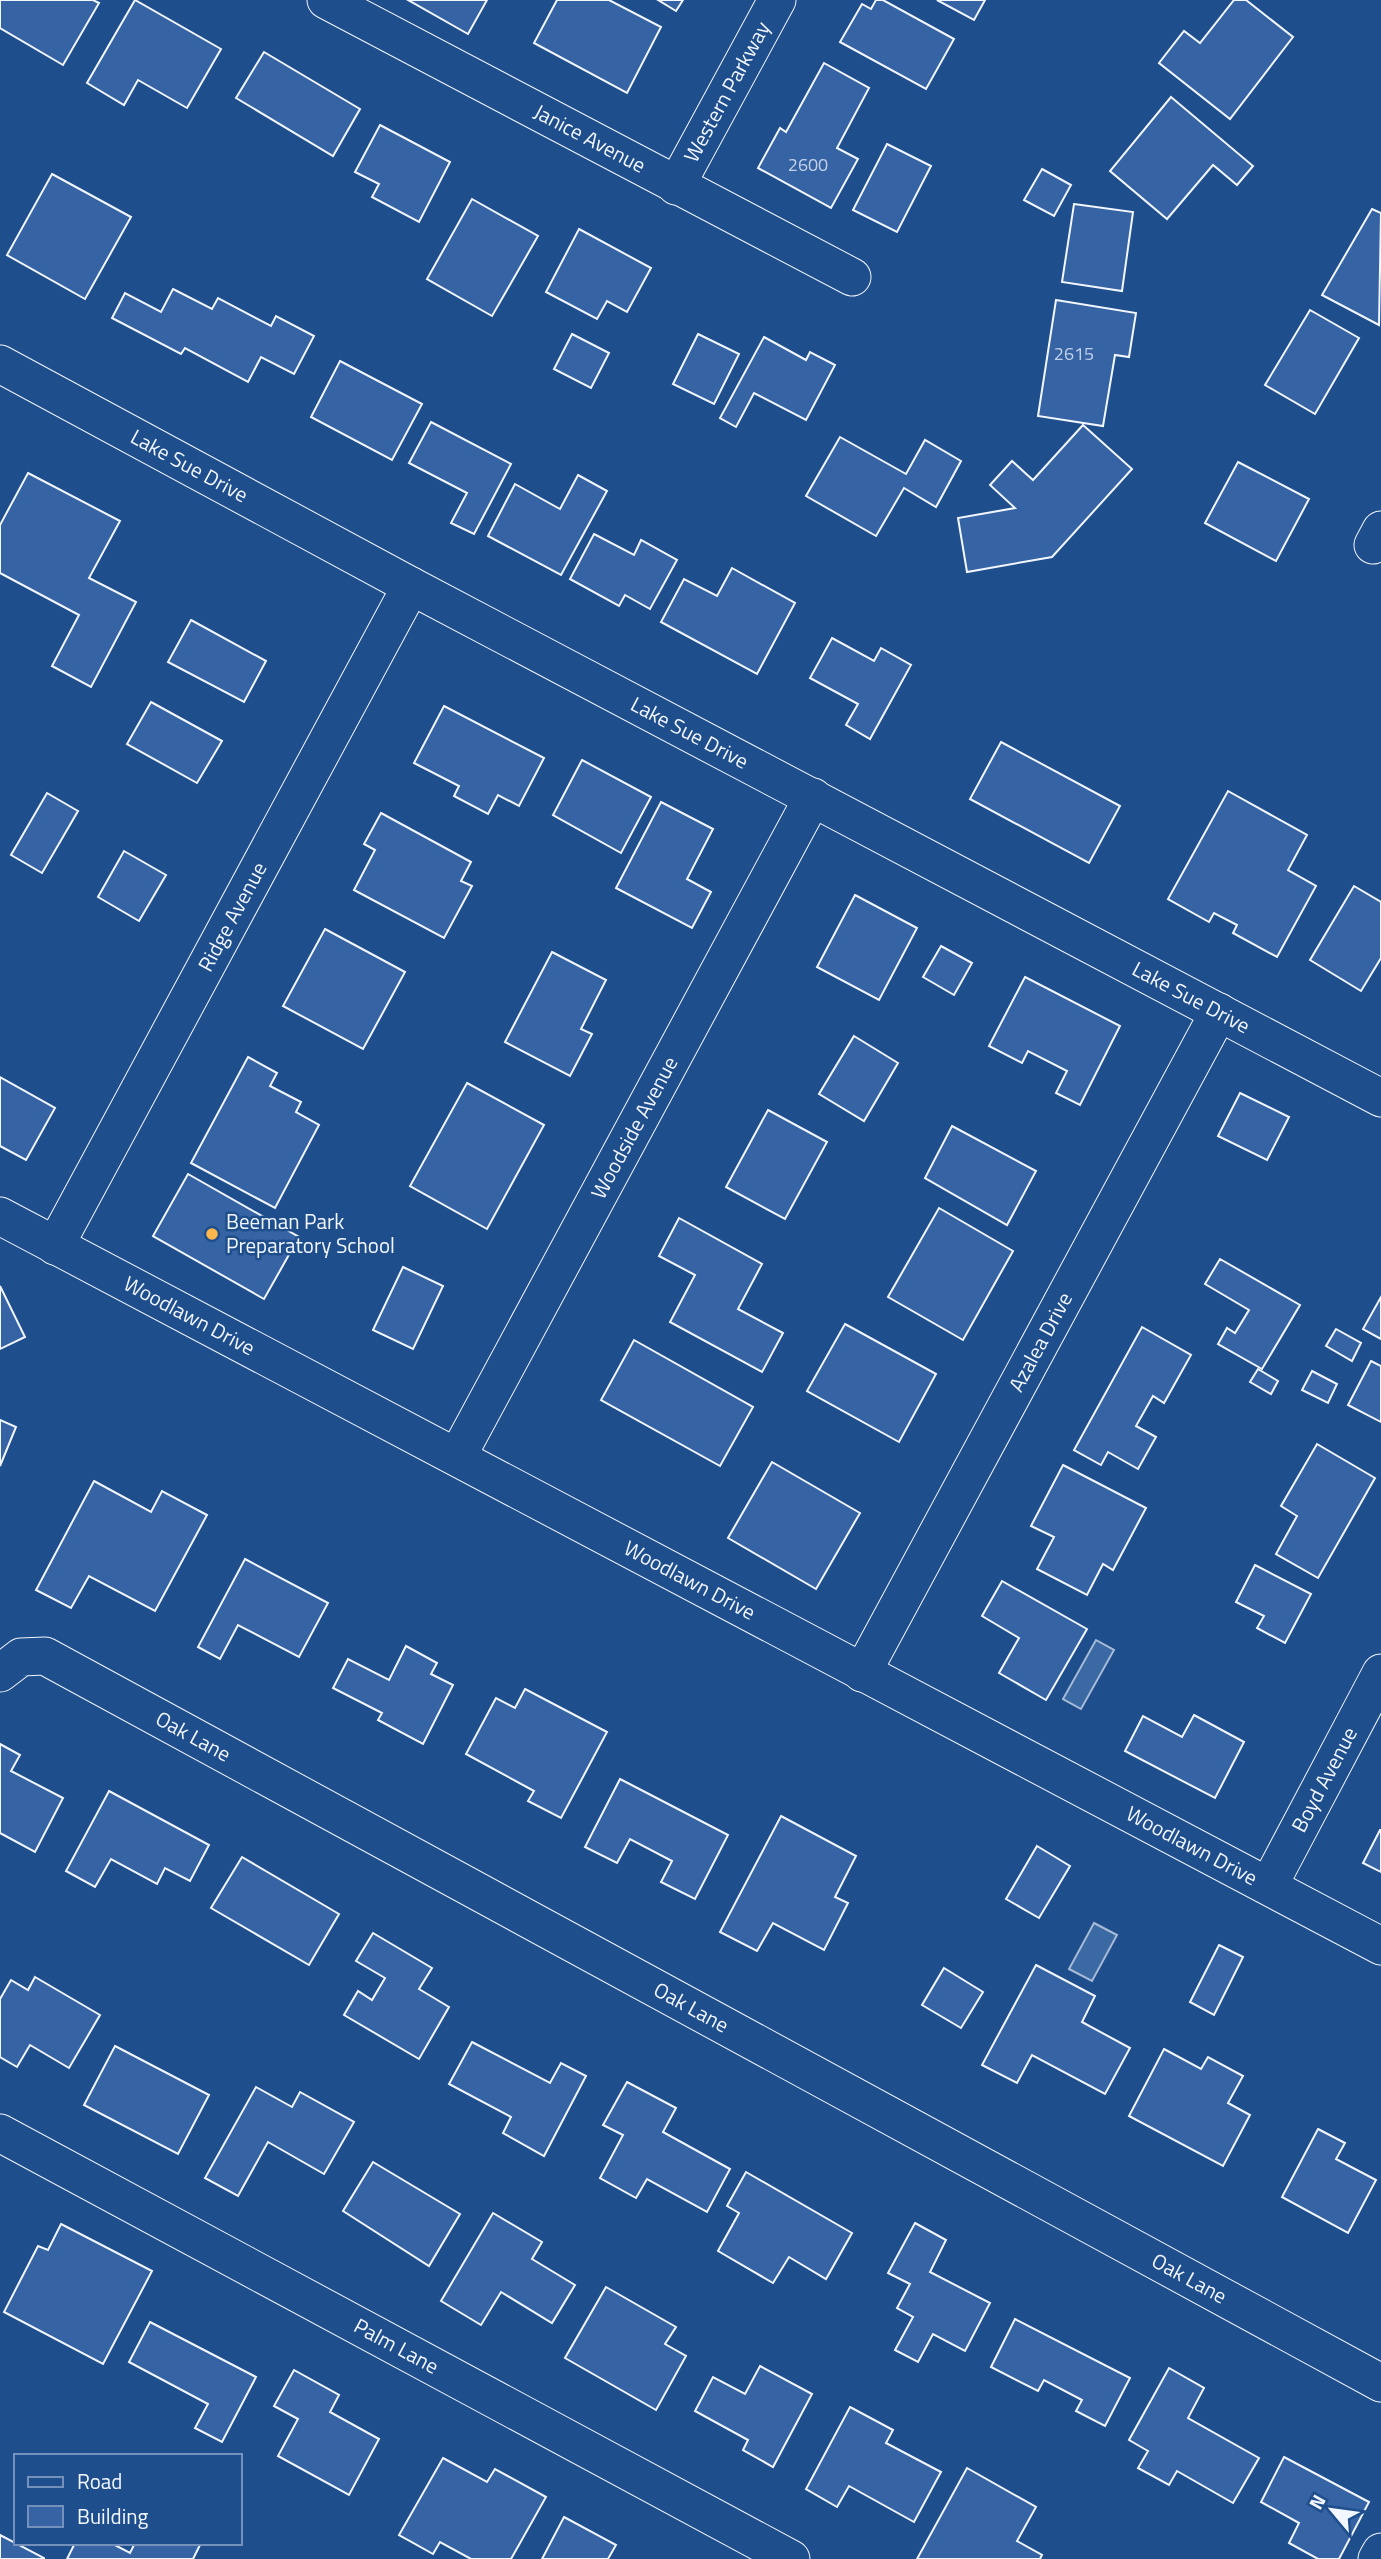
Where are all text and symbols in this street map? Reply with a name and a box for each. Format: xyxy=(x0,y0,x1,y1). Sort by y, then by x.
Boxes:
street label: Western Parkway xyxy=(675,15,778,168)
street label: Janice Avenue xyxy=(528,95,652,181)
house number: 2600 xyxy=(788,151,828,178)
house number: 2615 xyxy=(1054,340,1094,367)
street label: Lake Sue Drive xyxy=(125,420,254,510)
street label: Lake Sue Drive xyxy=(625,688,755,776)
street label: Ridge Avenue xyxy=(189,856,274,977)
street label: Lake Sue Drive xyxy=(1127,952,1256,1041)
street label: Woodside Avenue xyxy=(582,1050,685,1204)
place label: Beeman Park Preparatory School xyxy=(226,1205,395,1261)
marker: Beeman Park Preparatory School xyxy=(204,1226,220,1242)
street label: Woodlawn Drive xyxy=(118,1267,261,1363)
street label: Azalea Drive xyxy=(1000,1286,1080,1397)
street label: Woodlawn Drive xyxy=(619,1532,762,1628)
street label: Oak Lane xyxy=(150,1702,237,1769)
street label: Boyd Avenue xyxy=(1283,1721,1365,1838)
street label: Woodlawn Drive xyxy=(1121,1797,1264,1893)
street label: Oak Lane xyxy=(648,1973,735,2040)
street label: Oak Lane xyxy=(1146,2244,1233,2311)
street label: Palm Lane xyxy=(348,2309,445,2381)
legend xyxy=(14,2454,242,2545)
text: Road xyxy=(77,2465,122,2497)
north arrow xyxy=(1297,2475,1367,2545)
text: N xyxy=(1301,2489,1333,2514)
text: Building xyxy=(77,2500,149,2532)

